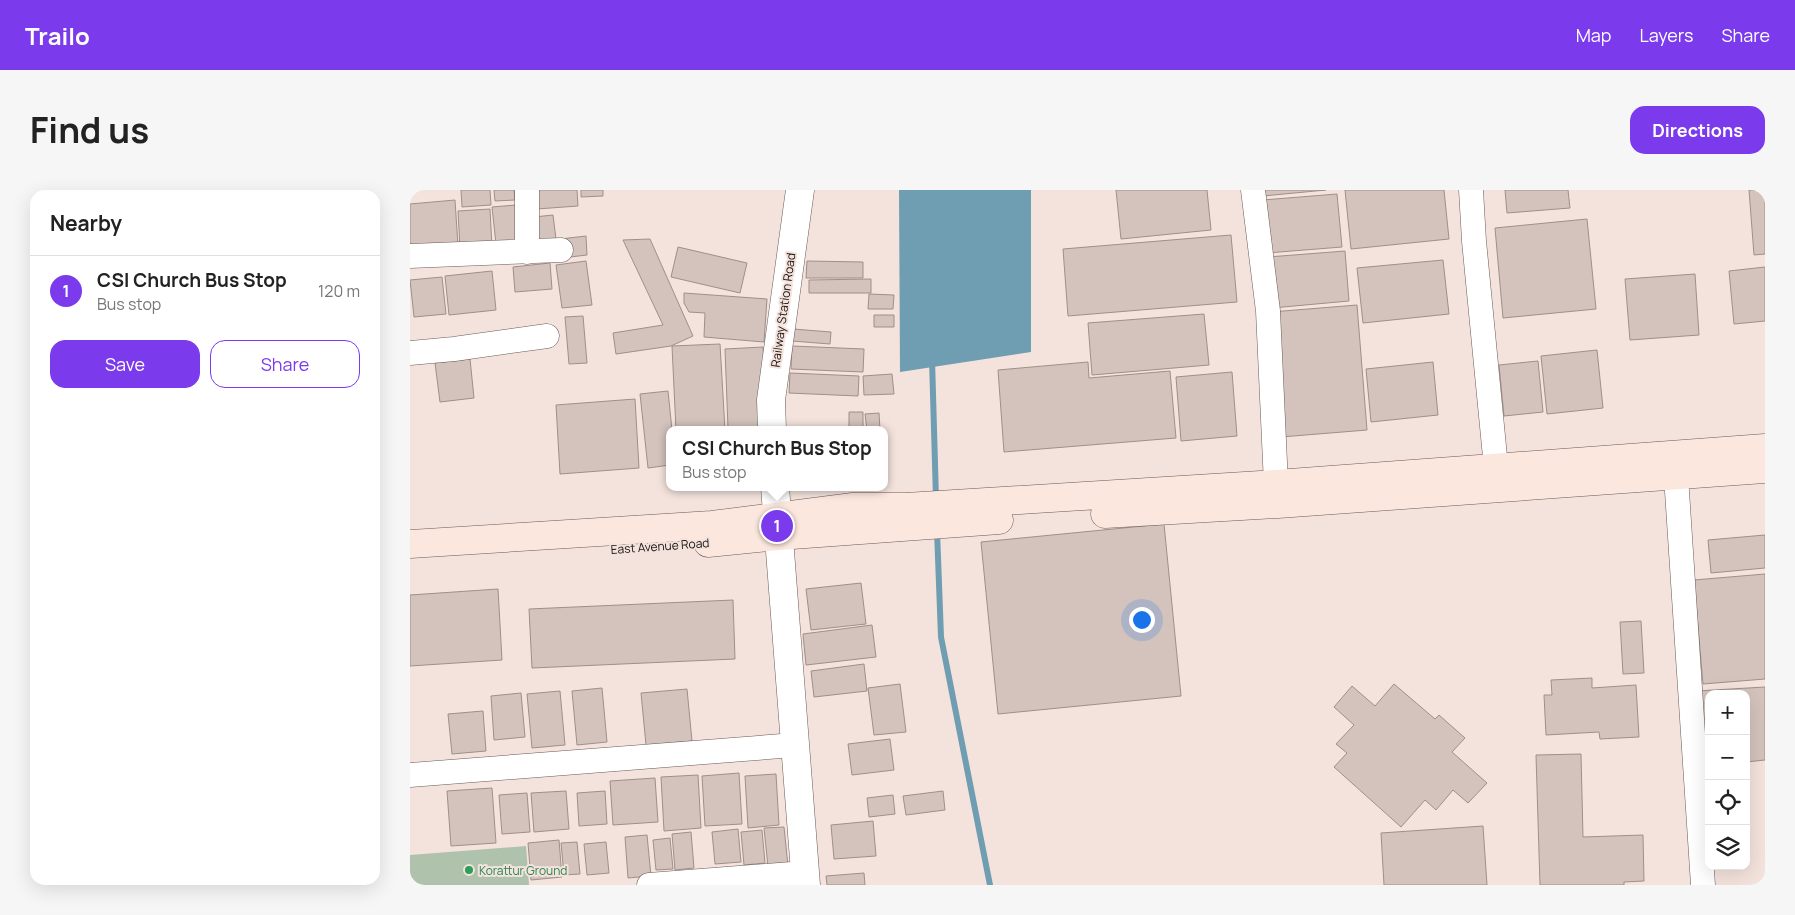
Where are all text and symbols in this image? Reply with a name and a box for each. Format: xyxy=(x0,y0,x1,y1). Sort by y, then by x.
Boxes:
text: Trailo xyxy=(25,19,90,52)
text: Map xyxy=(1576,23,1611,47)
text: Layers xyxy=(1639,23,1693,47)
text: Share xyxy=(1721,23,1770,47)
text: Find us xyxy=(30,106,149,154)
button: Directions xyxy=(1630,106,1765,154)
text: Nearby xyxy=(50,209,122,237)
street label: Railway Station Road xyxy=(767,252,799,368)
text: CSI Church Bus Stop xyxy=(97,267,287,293)
text: 1 xyxy=(62,280,70,302)
text: 120 m xyxy=(318,280,360,302)
text: Bus stop xyxy=(97,293,161,315)
button: Save xyxy=(50,340,200,388)
button: Share xyxy=(210,340,360,388)
popup xyxy=(666,426,888,491)
text: CSI Church Bus Stop xyxy=(682,435,872,461)
text: Bus stop xyxy=(682,461,747,483)
pin: 1 xyxy=(761,507,793,545)
street label: East Avenue Road xyxy=(610,534,710,558)
your location xyxy=(1129,607,1155,633)
map controls xyxy=(1705,690,1750,870)
button: + xyxy=(1705,690,1750,735)
button: − xyxy=(1705,735,1750,780)
button: locate xyxy=(1705,780,1750,825)
button: layers xyxy=(1705,825,1750,870)
place label: Korattur Ground xyxy=(479,862,567,879)
marker: Korattur Ground xyxy=(463,864,475,876)

